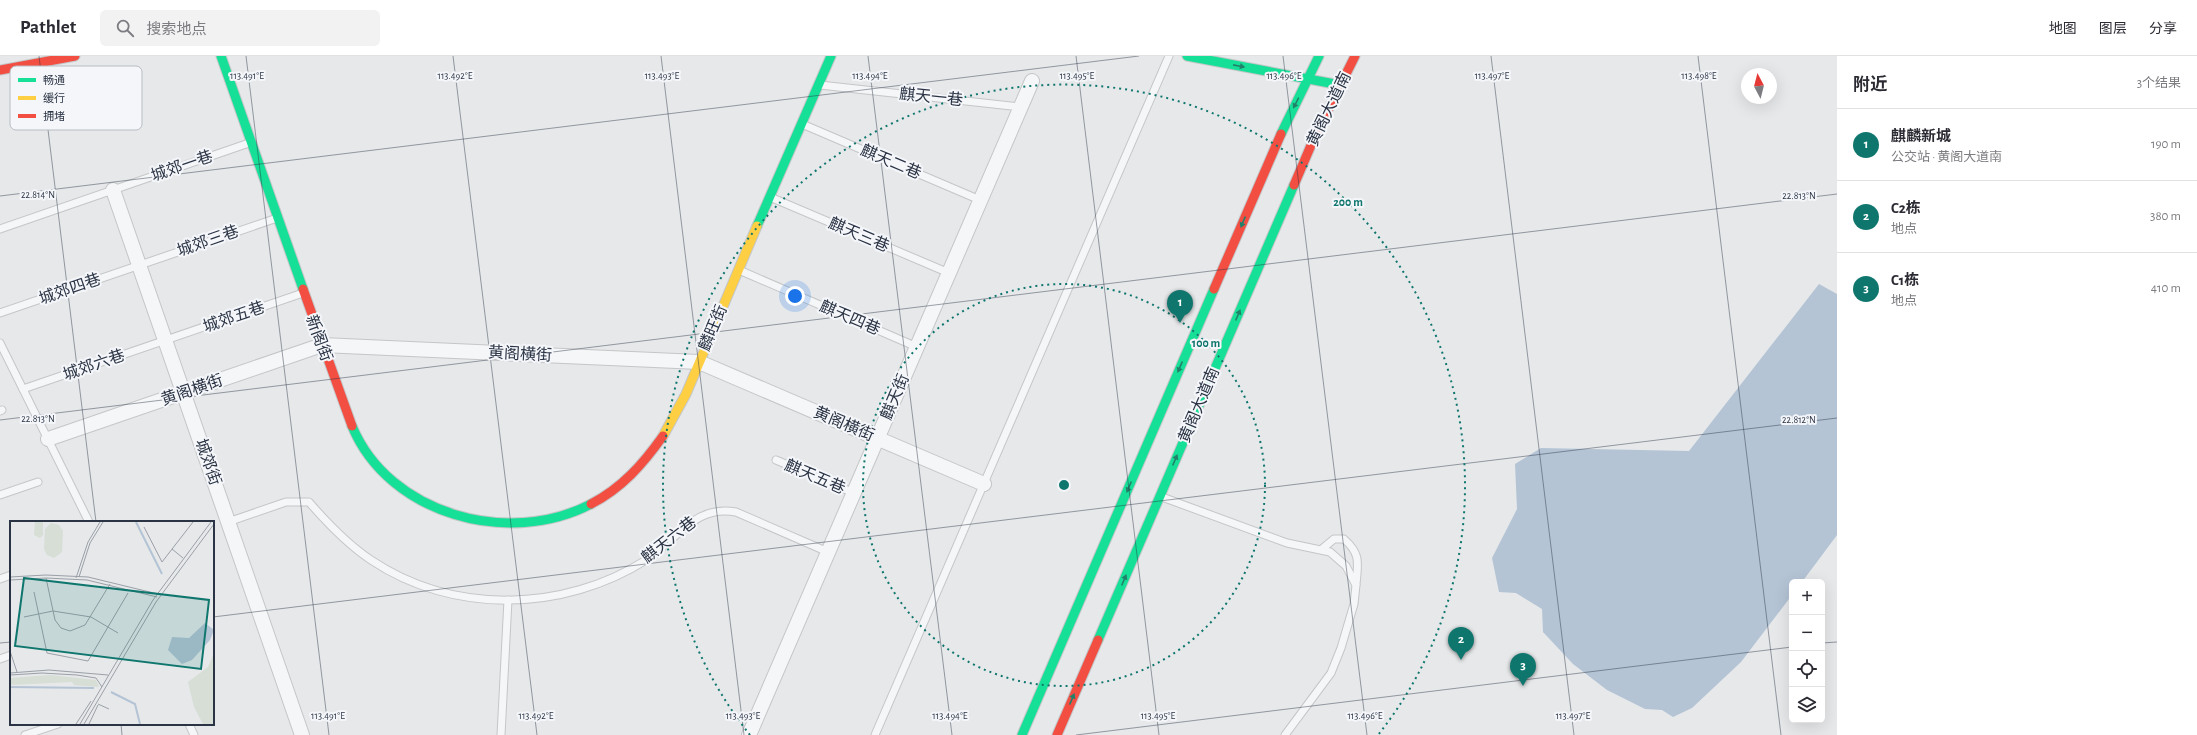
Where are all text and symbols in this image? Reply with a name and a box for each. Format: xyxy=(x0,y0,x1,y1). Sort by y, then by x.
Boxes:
search box xyxy=(100,10,380,46)
icon: search xyxy=(114,17,136,39)
text: Pathlet xyxy=(20,18,76,37)
text: 搜索地点 xyxy=(146,22,206,37)
text: 地图 xyxy=(2049,22,2077,36)
text: 图层 xyxy=(2099,22,2127,36)
text: 分享 xyxy=(2149,22,2177,36)
one-way arrow xyxy=(1233,63,1245,69)
legend xyxy=(10,66,142,130)
north arrow xyxy=(1741,68,1777,104)
street label: 黄阁大道南 xyxy=(1303,69,1354,148)
text: 113.491°E xyxy=(230,71,264,81)
text: 113.492°E xyxy=(437,71,473,81)
text: 113.493°E xyxy=(645,71,680,81)
text: 113.494°E xyxy=(852,71,888,81)
text: 113.495°E xyxy=(1060,71,1095,81)
text: 113.496°E xyxy=(1266,71,1302,81)
text: 113.497°E xyxy=(1475,71,1510,81)
text: 113.498°E xyxy=(1681,71,1717,81)
text: 畅通 xyxy=(43,74,65,86)
text: 附近 xyxy=(1853,76,1887,93)
text: 3个结果 xyxy=(2137,77,2181,90)
street label: 麒天一巷 xyxy=(898,85,964,108)
text: 缓行 xyxy=(43,92,65,104)
one-way arrow xyxy=(1292,98,1299,109)
text: 拥堵 xyxy=(43,111,65,122)
text: 麒麟新城 xyxy=(1891,129,1951,144)
text: 1 xyxy=(1864,138,1868,151)
text: 190 m xyxy=(2151,138,2181,151)
street label: 麒天二巷 xyxy=(858,141,924,182)
street label: 城郊一巷 xyxy=(149,147,215,184)
text: 公交站 · 黄阁大道南 xyxy=(1891,151,2002,164)
text: 22.814°N xyxy=(21,190,55,200)
text: 22.813°N xyxy=(1782,191,1816,201)
text: 200 m xyxy=(1333,196,1363,208)
text: C2栋 xyxy=(1891,201,1921,216)
text: 2 xyxy=(1863,210,1869,223)
text: 380 m xyxy=(2150,210,2181,223)
street label: 麒天三巷 xyxy=(826,214,892,255)
one-way arrow xyxy=(1240,217,1246,228)
street label: 城郊三巷 xyxy=(175,222,241,259)
text: 地点 xyxy=(1891,223,1917,236)
street label: 城郊四巷 xyxy=(37,270,103,307)
text: C1栋 xyxy=(1891,273,1919,288)
text: 3 xyxy=(1863,282,1869,295)
text: 410 m xyxy=(2151,282,2181,295)
your location xyxy=(785,286,805,306)
pin: 1 xyxy=(1167,290,1193,323)
text: 地点 xyxy=(1891,295,1917,308)
street label: 麒天四巷 xyxy=(817,297,883,338)
street label: 城郊五巷 xyxy=(201,298,267,335)
street label: 麟旺街 xyxy=(695,302,730,353)
one-way arrow xyxy=(1235,310,1241,321)
street label: 新阁街 xyxy=(303,312,336,363)
text: 100 m xyxy=(1192,337,1220,349)
street label: 黄阁横街 xyxy=(488,343,552,364)
street label: 城郊六巷 xyxy=(61,346,127,383)
one-way arrow xyxy=(1177,362,1183,374)
street label: 黄阁大道南 xyxy=(1175,365,1222,445)
street label: 黄阁横街 xyxy=(159,371,225,408)
street label: 麒天街 xyxy=(877,371,912,422)
street label: 黄阁横街 xyxy=(811,403,877,444)
text: 22.813°N xyxy=(21,414,55,424)
text: 22.812°N xyxy=(1782,415,1816,425)
street label: 城郊街 xyxy=(193,436,224,487)
one-way arrow xyxy=(1172,455,1178,466)
street label: 麒天五巷 xyxy=(782,456,848,497)
centre of rings xyxy=(1057,478,1071,492)
one-way arrow xyxy=(1126,481,1132,492)
street label: 麒天六巷 xyxy=(638,513,699,566)
inset map xyxy=(10,521,214,725)
one-way arrow xyxy=(1121,574,1127,585)
map controls xyxy=(1789,579,1825,723)
button: + xyxy=(1789,579,1825,615)
button: − xyxy=(1789,615,1825,651)
pin: 2 xyxy=(1448,627,1474,660)
button: locate xyxy=(1789,651,1825,687)
pin: 3 xyxy=(1510,653,1536,686)
button: layers xyxy=(1789,687,1825,723)
one-way arrow xyxy=(1070,693,1076,705)
text: 113.491°E xyxy=(311,711,345,721)
text: 113.492°E xyxy=(518,711,554,721)
text: 113.493°E xyxy=(726,711,761,721)
text: 113.494°E xyxy=(932,711,968,721)
text: 113.495°E xyxy=(1141,711,1176,721)
text: 113.496°E xyxy=(1347,711,1383,721)
text: 113.497°E xyxy=(1556,711,1591,721)

